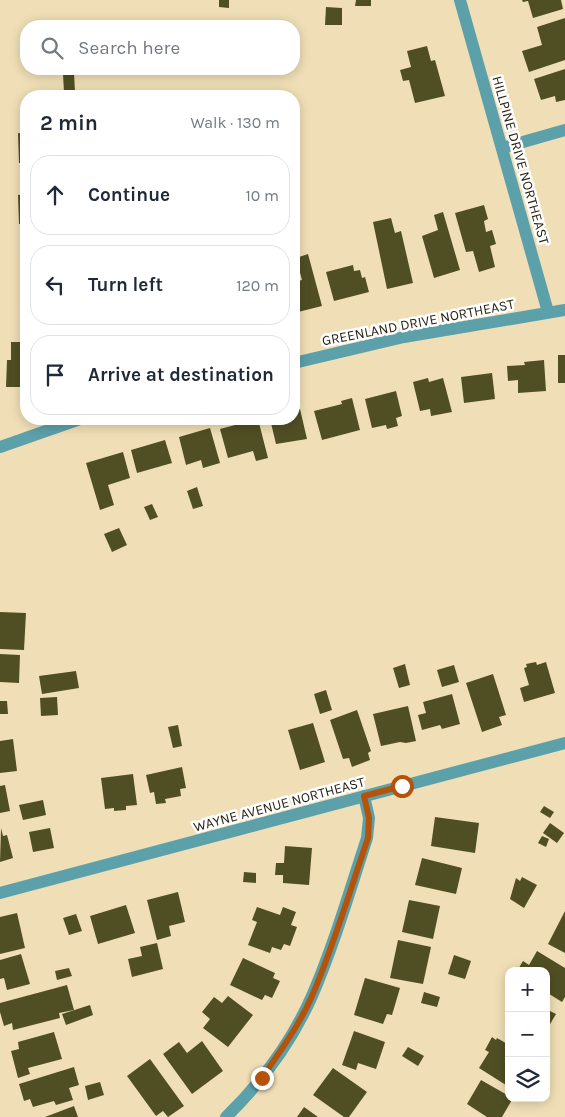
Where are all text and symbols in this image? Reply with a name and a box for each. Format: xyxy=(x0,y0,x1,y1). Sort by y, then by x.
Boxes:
search box xyxy=(20,20,300,75)
icon: search xyxy=(38,34,66,62)
text: Search here xyxy=(78,37,180,59)
street label: HILLPINE DRIVE NORTHEAST xyxy=(488,74,553,246)
text: 2 min xyxy=(40,111,98,135)
text: Walk · 130 m xyxy=(190,113,280,132)
icon: ahead xyxy=(41,181,69,209)
text: Continue xyxy=(88,184,170,206)
text: 10 m xyxy=(245,186,279,205)
icon: left xyxy=(41,271,69,299)
text: Turn left xyxy=(88,274,163,296)
text: 120 m xyxy=(236,276,279,295)
street label: GREENLAND DRIVE NORTHEAST xyxy=(321,296,516,349)
icon: arrive xyxy=(41,361,69,389)
text: Arrive at destination xyxy=(88,364,274,386)
street label: WAYNE AVENUE NORTHEAST xyxy=(192,773,367,836)
route start xyxy=(391,775,414,798)
map controls xyxy=(505,967,550,1102)
button: + xyxy=(505,967,550,1012)
button: − xyxy=(505,1012,550,1057)
button: layers xyxy=(505,1057,550,1102)
route end xyxy=(251,1067,274,1090)

